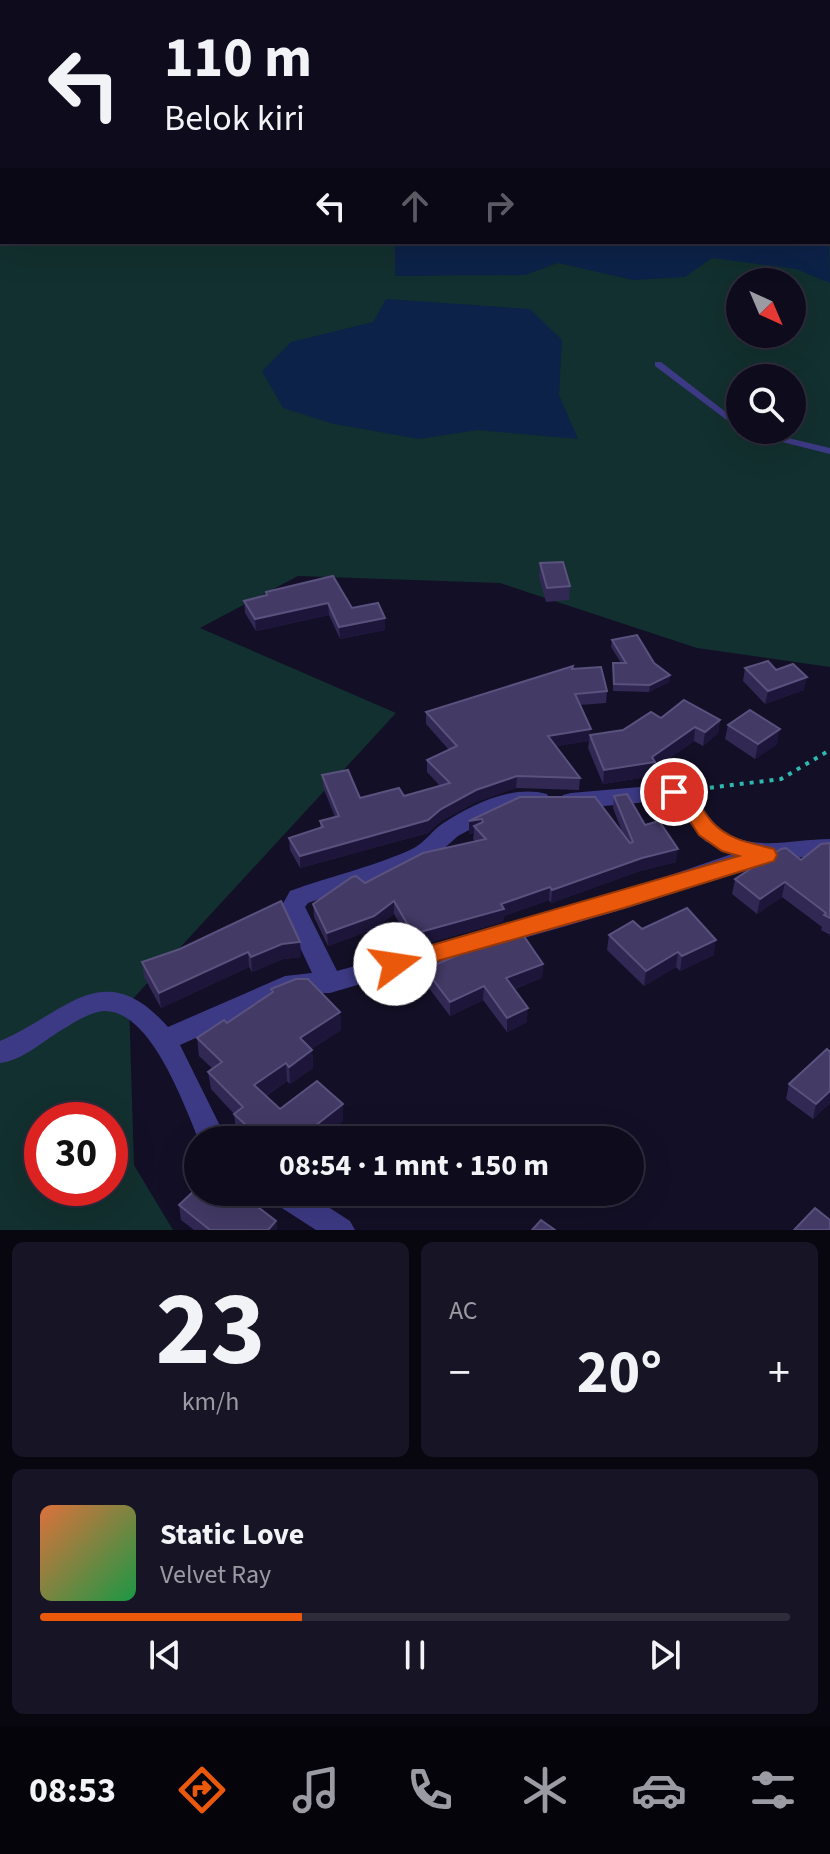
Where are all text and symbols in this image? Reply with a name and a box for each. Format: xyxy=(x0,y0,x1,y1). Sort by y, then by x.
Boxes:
text: 110 m xyxy=(164,19,312,98)
icon: left xyxy=(32,32,136,136)
text: Belok kiri xyxy=(164,93,305,144)
icon: left xyxy=(309,184,353,228)
icon: ahead xyxy=(393,184,437,228)
icon: right xyxy=(477,184,521,228)
north arrow xyxy=(726,268,806,348)
map controls xyxy=(726,268,806,444)
button: search xyxy=(726,364,806,444)
pin xyxy=(640,758,708,826)
icon: arrive xyxy=(652,770,696,814)
position arrow xyxy=(353,922,437,1006)
speed limit sign: 30 xyxy=(24,1102,128,1206)
text: 08:54 · 1 mnt · 150 m xyxy=(279,1144,549,1187)
text: 23 xyxy=(156,1257,265,1405)
text: AC xyxy=(449,1292,478,1329)
text: 20° xyxy=(577,1331,662,1416)
text: − xyxy=(449,1342,471,1405)
text: + xyxy=(768,1342,790,1405)
text: km/h xyxy=(182,1383,239,1420)
text: Static Love xyxy=(160,1513,304,1556)
text: Velvet Ray xyxy=(160,1556,271,1593)
icon: previous xyxy=(143,1633,187,1677)
icon: pause xyxy=(393,1633,437,1677)
icon: next xyxy=(643,1633,687,1677)
icon: directions xyxy=(174,1762,230,1818)
icon: music xyxy=(288,1762,344,1818)
icon: phone xyxy=(402,1762,458,1818)
icon: climate xyxy=(517,1762,573,1818)
icon: car xyxy=(631,1762,687,1818)
icon: filters xyxy=(745,1762,801,1818)
text: 08:53 xyxy=(29,1765,116,1816)

